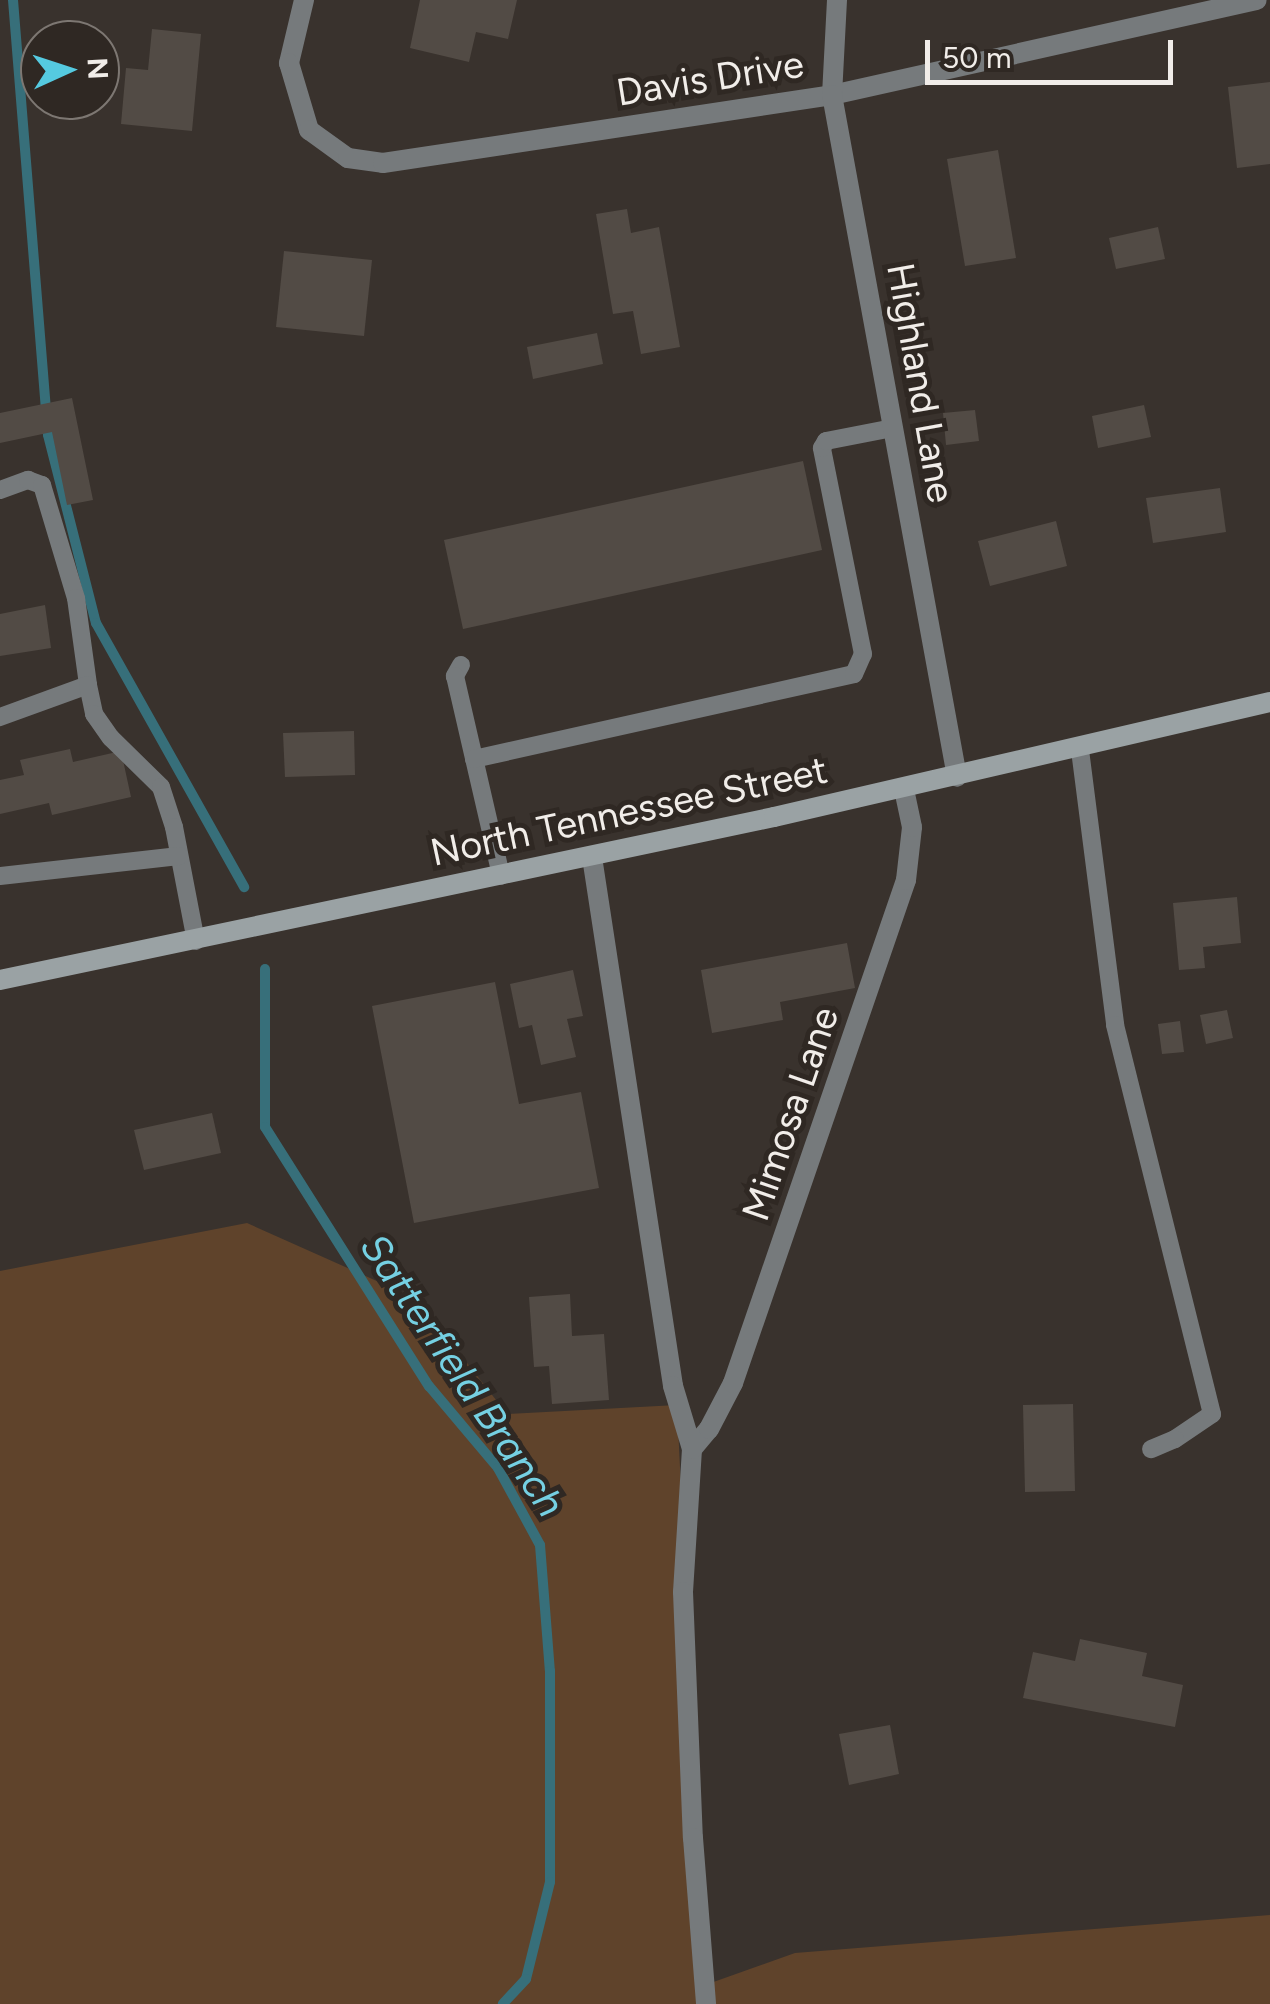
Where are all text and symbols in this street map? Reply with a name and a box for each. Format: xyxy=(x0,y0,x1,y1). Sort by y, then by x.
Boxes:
north arrow xyxy=(20,20,120,120)
scale bar xyxy=(930,20,1178,82)
text: 50 m xyxy=(942,39,1011,76)
street label: Davis Drive xyxy=(613,42,807,116)
text: N xyxy=(80,57,116,80)
street label: Highland Lane xyxy=(876,260,964,506)
street label: North Tennessee Street xyxy=(426,748,832,876)
street label: Mimosa Lane xyxy=(733,1001,849,1227)
water label: Satterfield Branch xyxy=(351,1225,575,1525)

